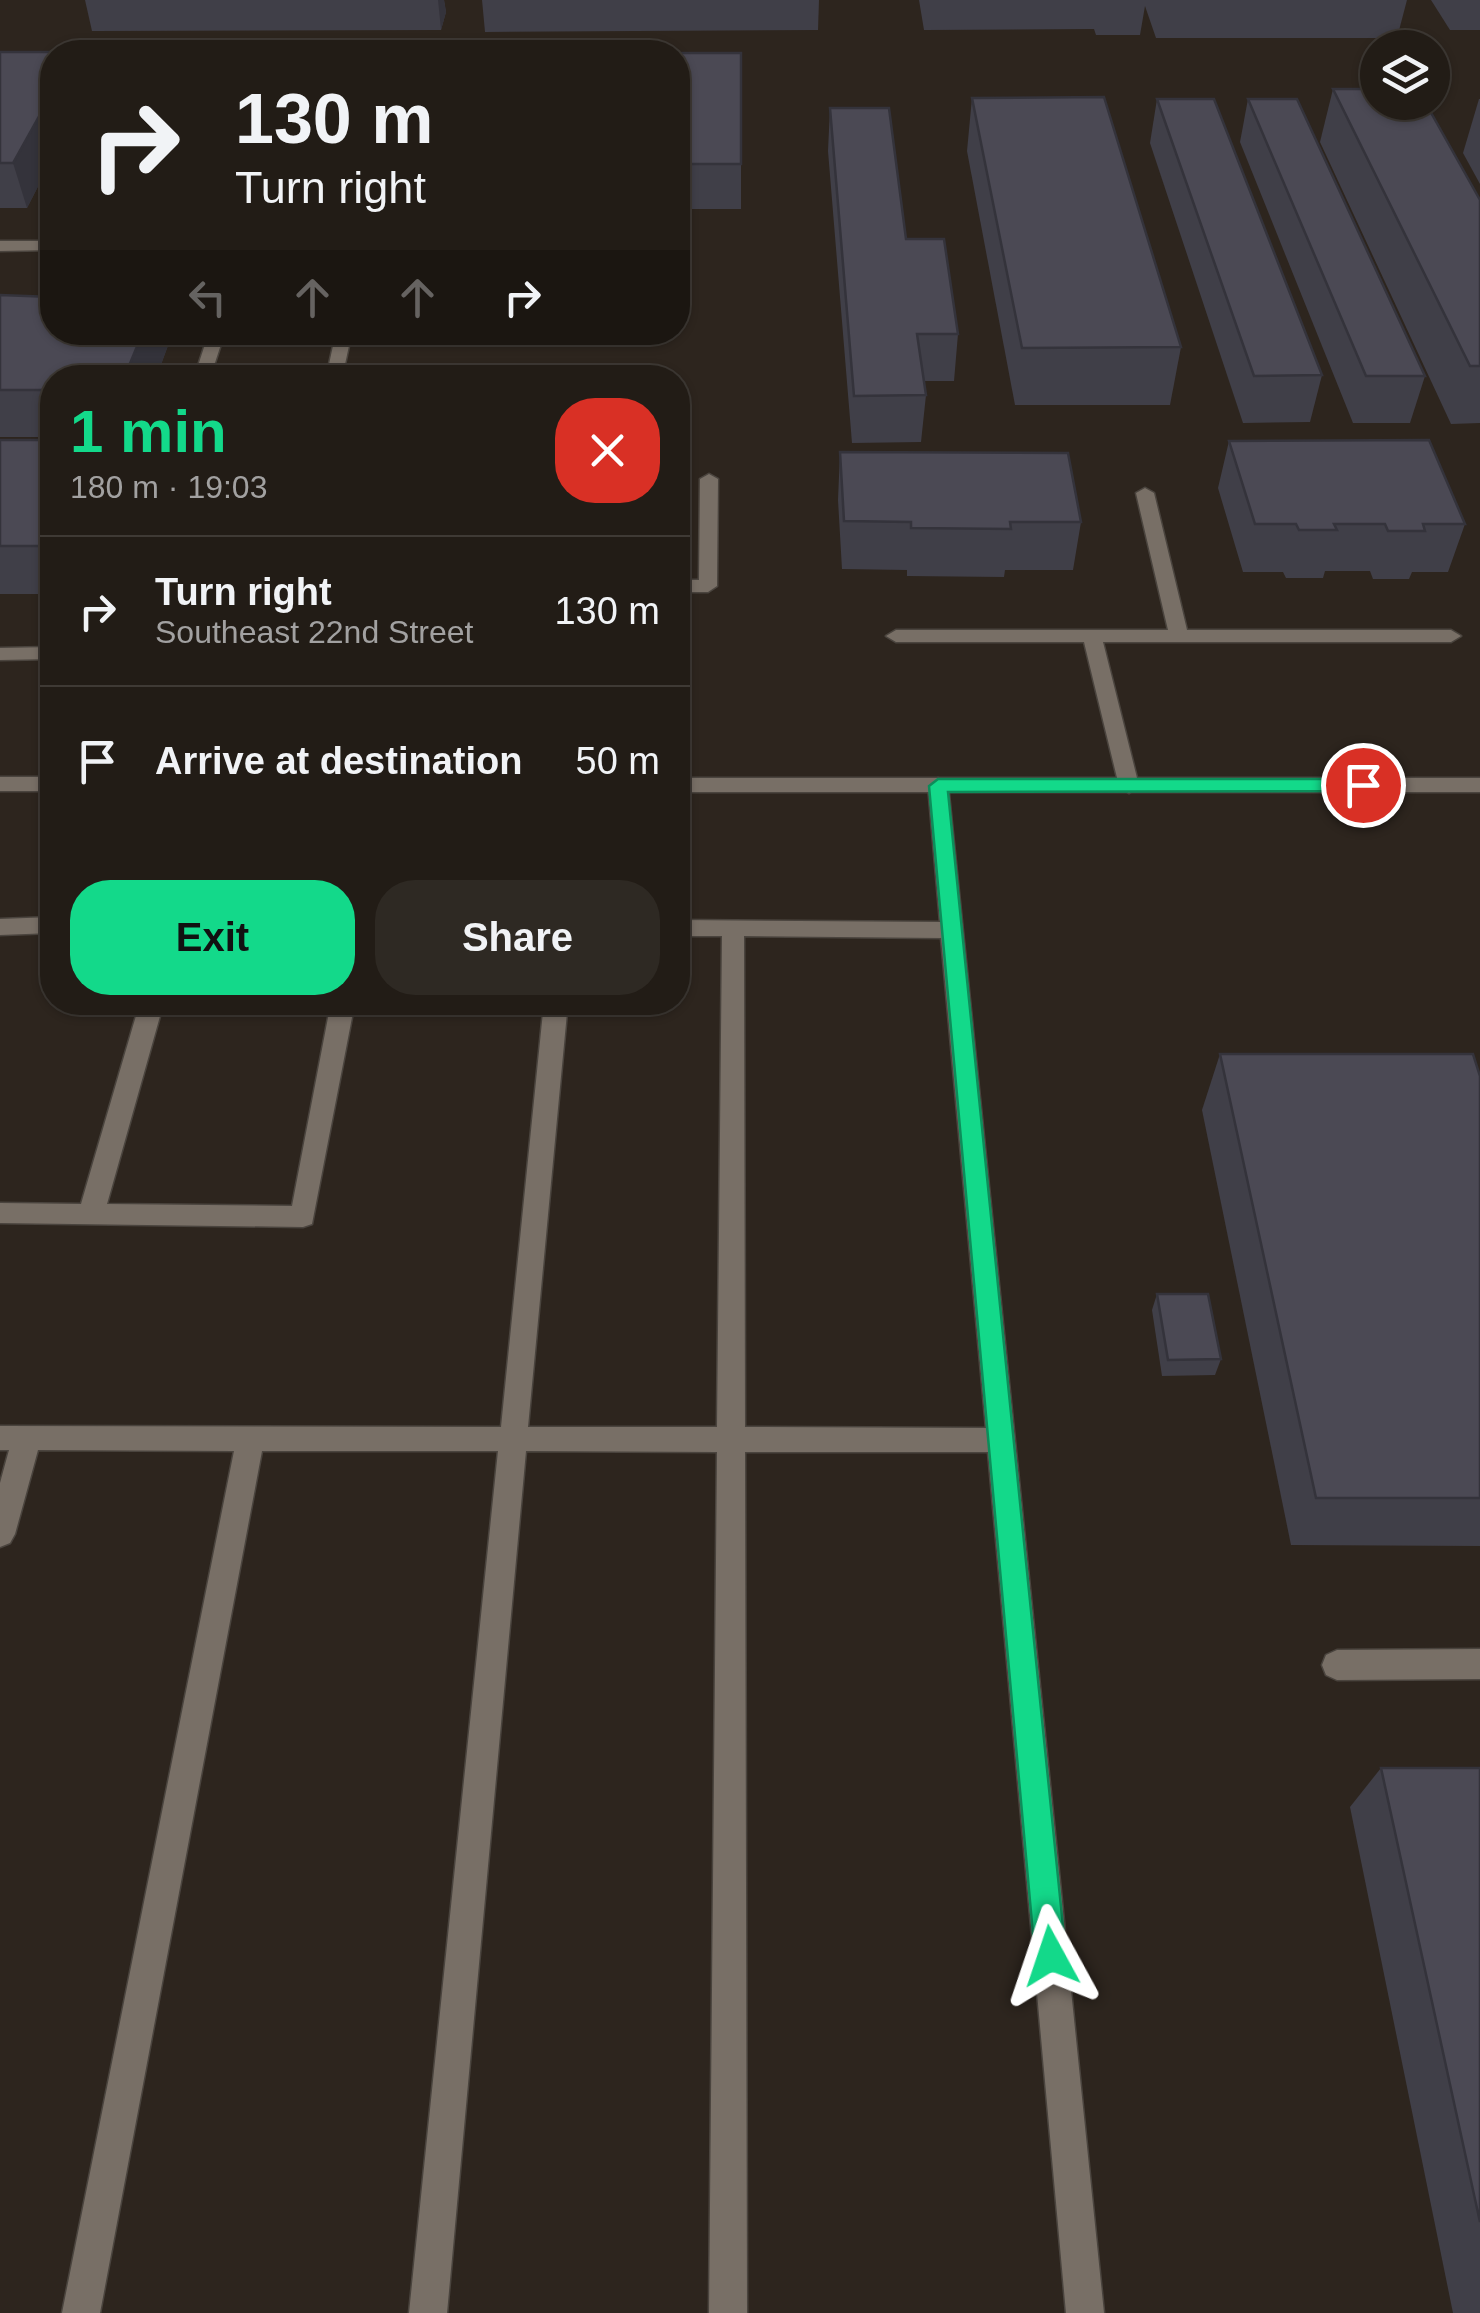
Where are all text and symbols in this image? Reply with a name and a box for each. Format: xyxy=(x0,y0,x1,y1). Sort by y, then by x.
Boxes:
map controls xyxy=(1360,30,1450,120)
button: layers xyxy=(1360,30,1450,120)
icon: right xyxy=(70,80,200,210)
text: 130 m xyxy=(235,80,433,158)
text: Turn right xyxy=(235,162,426,213)
icon: left xyxy=(180,270,235,325)
icon: ahead xyxy=(285,270,340,325)
icon: ahead xyxy=(390,270,445,325)
icon: right xyxy=(495,270,550,325)
text: 1 min xyxy=(70,398,227,465)
button: close xyxy=(555,398,660,503)
text: 180 m · 19:03 xyxy=(70,469,267,505)
text: Turn right xyxy=(155,571,332,613)
icon: right xyxy=(70,584,125,639)
text: 130 m xyxy=(554,590,660,632)
text: Southeast 22nd Street xyxy=(155,614,473,650)
icon: arrive xyxy=(70,734,125,789)
text: Arrive at destination xyxy=(155,740,522,782)
text: 50 m xyxy=(576,740,660,782)
pin xyxy=(1321,743,1406,828)
icon: arrive xyxy=(1336,758,1391,813)
button: Exit xyxy=(70,880,355,995)
button: Share xyxy=(375,880,660,995)
position arrow xyxy=(999,1904,1103,2008)

